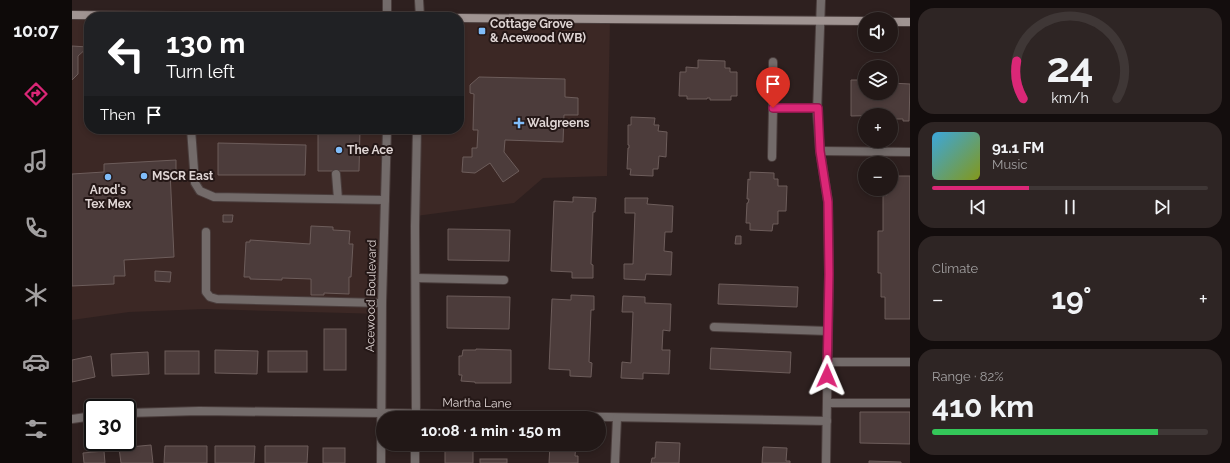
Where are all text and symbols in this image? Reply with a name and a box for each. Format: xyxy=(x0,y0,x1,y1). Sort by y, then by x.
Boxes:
map controls xyxy=(858,12,898,196)
button: sound xyxy=(858,12,898,52)
place label: Cottage Grove & Acewood (WB) xyxy=(490,17,586,45)
text: 10:07 xyxy=(13,20,59,41)
marker: Cottage Grove & Acewood (WB) xyxy=(477,26,487,36)
text: 130 m xyxy=(166,27,245,60)
icon: left xyxy=(100,28,152,80)
text: 24 xyxy=(1046,43,1094,92)
button: layers xyxy=(858,60,898,100)
text: Turn left xyxy=(166,61,235,82)
pin xyxy=(756,67,790,108)
icon: arrive xyxy=(762,73,784,95)
icon: directions xyxy=(22,80,50,108)
text: km/h xyxy=(1051,89,1089,105)
icon: arrive xyxy=(143,104,165,126)
text: Then xyxy=(100,106,135,124)
button: + xyxy=(858,108,898,148)
place label: Walgreens xyxy=(527,116,589,130)
marker: Walgreens xyxy=(514,118,524,128)
text: 91.1 FM xyxy=(992,139,1044,157)
place label: The Ace xyxy=(347,143,393,157)
marker: The Ace xyxy=(334,145,344,155)
icon: music xyxy=(22,147,50,175)
button: − xyxy=(858,156,898,196)
text: Music xyxy=(992,157,1027,172)
place label: MSCR East xyxy=(152,169,214,183)
marker: MSCR East xyxy=(139,171,149,181)
marker: Arod's Tex Mex xyxy=(103,172,113,182)
place label: Arod's Tex Mex xyxy=(85,183,132,211)
icon: previous xyxy=(967,196,989,218)
icon: pause xyxy=(1059,196,1081,218)
icon: next xyxy=(1151,196,1173,218)
icon: phone xyxy=(22,214,50,242)
street label: Acewood Boulevard xyxy=(363,240,379,352)
text: Climate xyxy=(932,261,978,276)
icon: climate xyxy=(22,281,50,309)
text: 19° xyxy=(1051,281,1091,316)
text: − xyxy=(932,286,944,312)
text: + xyxy=(1199,286,1208,312)
icon: car xyxy=(22,348,50,376)
position arrow xyxy=(806,355,848,397)
text: Range · 82% xyxy=(932,369,1004,384)
text: 410 km xyxy=(932,389,1034,424)
street label: Martha Lane xyxy=(442,395,512,411)
speed limit sign: 30 xyxy=(84,399,136,451)
icon: filters xyxy=(22,415,50,443)
text: 10:08 · 1 min · 150 m xyxy=(421,422,561,440)

